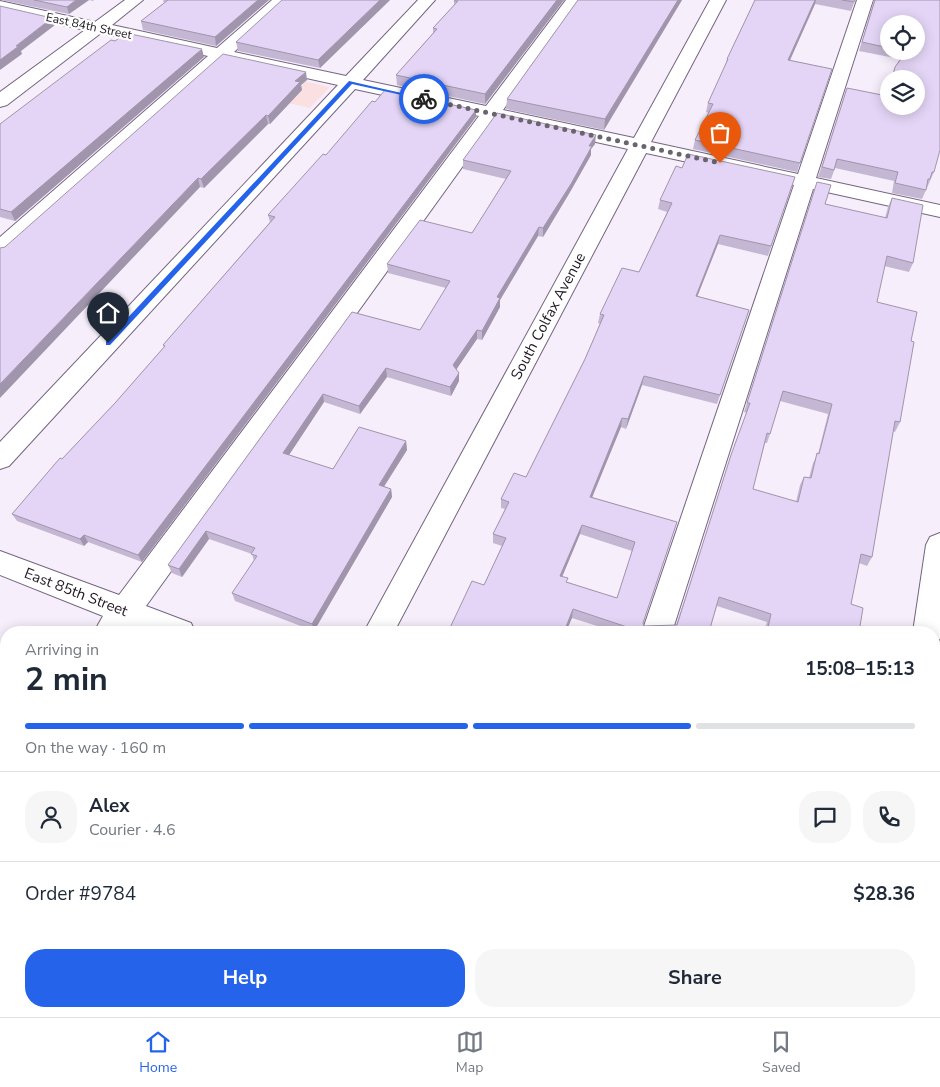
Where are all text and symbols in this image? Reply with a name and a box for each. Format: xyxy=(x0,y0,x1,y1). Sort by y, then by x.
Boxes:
street label: East 84th Street xyxy=(45,9,134,43)
map controls xyxy=(880,15,925,115)
button: locate xyxy=(880,15,925,60)
button: layers xyxy=(880,70,925,115)
courier xyxy=(399,74,449,124)
icon: bike xyxy=(410,85,438,113)
pin xyxy=(699,112,741,163)
icon: bag xyxy=(706,119,734,147)
street label: South Colfax Avenue xyxy=(506,249,590,383)
pin xyxy=(87,292,129,343)
icon: home xyxy=(94,299,122,327)
street label: East 85th Street xyxy=(21,563,131,621)
text: Arriving in xyxy=(25,639,99,661)
text: 15:08–15:13 xyxy=(805,656,915,682)
text: 2 min xyxy=(25,658,108,701)
text: On the way · 160 m xyxy=(25,737,166,759)
button: person xyxy=(25,791,77,843)
button: chat xyxy=(799,791,851,843)
button: phone xyxy=(863,791,915,843)
text: Alex xyxy=(89,793,130,819)
text: Courier · 4.6 xyxy=(89,819,175,841)
text: Order #9784 xyxy=(25,881,136,907)
text: $28.36 xyxy=(853,881,915,907)
button: Help xyxy=(25,949,465,1007)
button: Share xyxy=(475,949,915,1007)
tab: Home xyxy=(139,1028,177,1077)
tab: Map xyxy=(456,1028,484,1077)
tab: Saved xyxy=(762,1028,801,1077)

